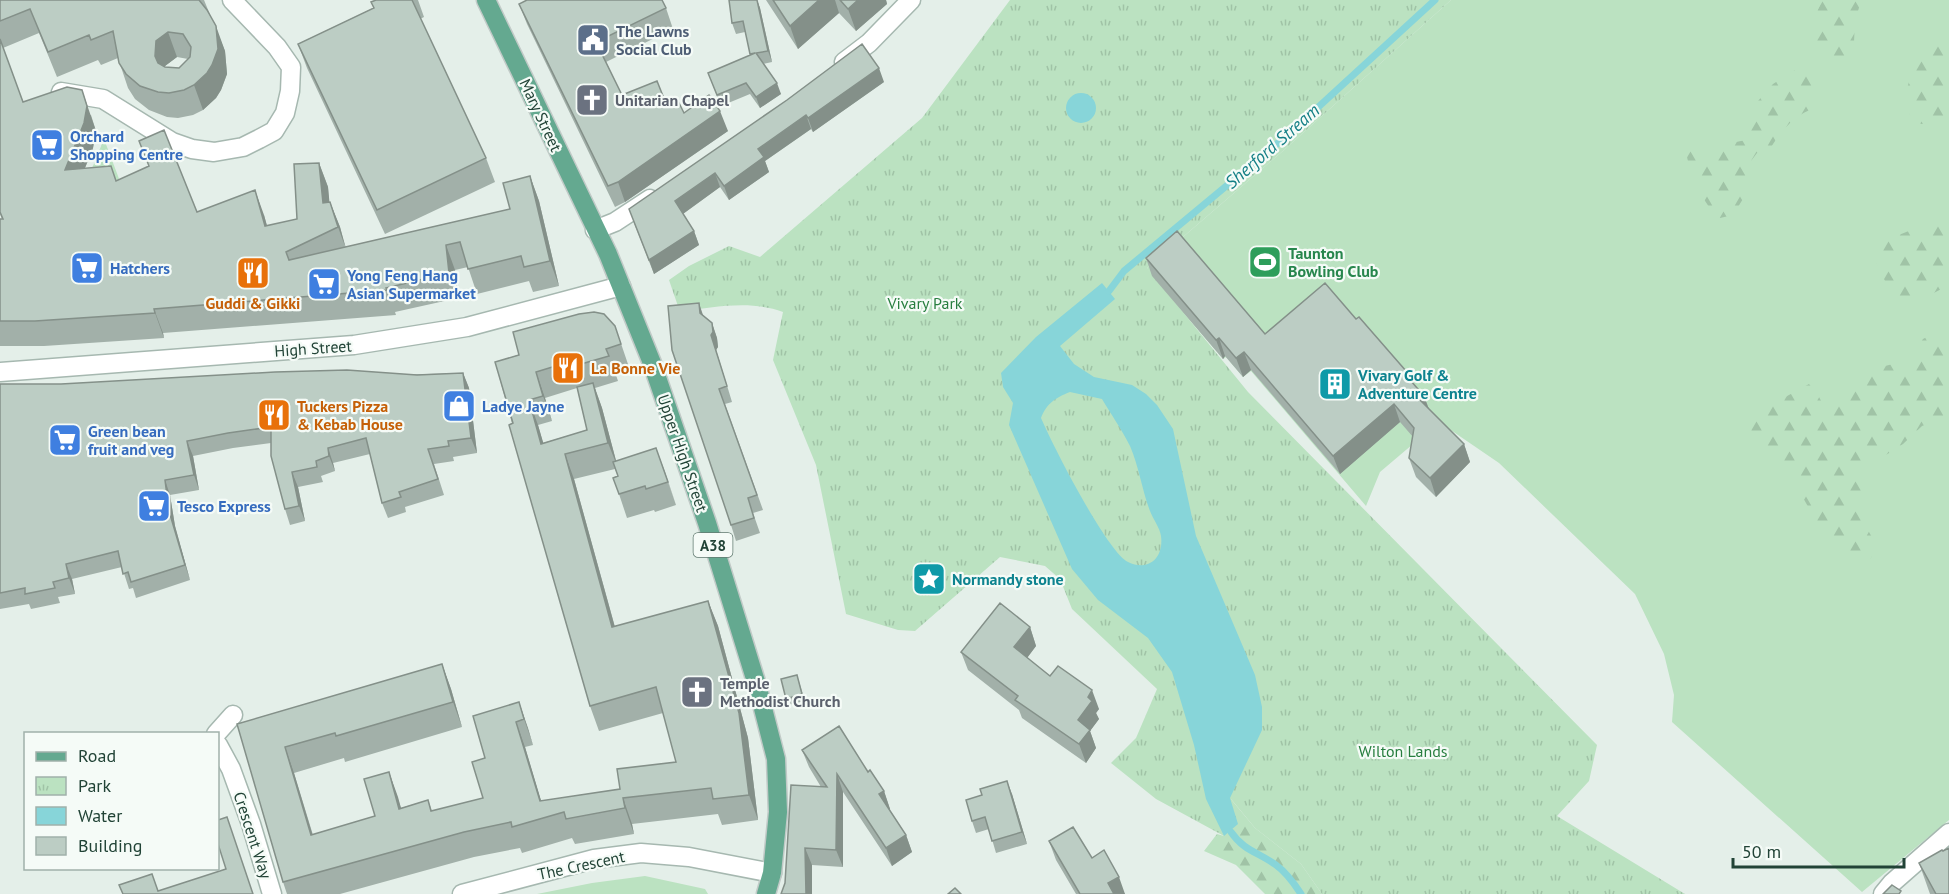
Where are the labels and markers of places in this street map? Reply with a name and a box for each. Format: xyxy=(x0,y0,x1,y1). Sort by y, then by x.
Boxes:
place label: The Lawns Social Club xyxy=(616,21,692,59)
public building icon: The Lawns Social Club xyxy=(575,22,611,58)
church icon: Unitarian Chapel xyxy=(574,82,610,118)
place label: Unitarian Chapel xyxy=(615,90,729,110)
place label: Orchard Shopping Centre xyxy=(70,126,183,164)
supermarket icon: Orchard Shopping Centre xyxy=(29,127,65,163)
place label: Taunton Bowling Club xyxy=(1288,243,1379,281)
sports icon: Taunton Bowling Club xyxy=(1247,244,1283,280)
supermarket icon: Hatchers xyxy=(69,250,105,286)
restaurant icon: Guddi & Gikki xyxy=(235,255,271,291)
place label: Hatchers xyxy=(110,258,170,278)
place label: Yong Feng Hang Asian Supermarket xyxy=(346,265,476,303)
supermarket icon: Yong Feng Hang Asian Supermarket xyxy=(306,266,342,302)
place label: Guddi & Gikki xyxy=(206,293,300,313)
restaurant icon: La Bonne Vie xyxy=(550,350,586,386)
place label: La Bonne Vie xyxy=(591,358,680,378)
place label: Vivary Golf & Adventure Centre xyxy=(1357,365,1477,403)
building icon: Vivary Golf & Adventure Centre xyxy=(1317,366,1353,402)
shop icon: Ladye Jayne xyxy=(441,388,477,424)
place label: Tuckers Pizza & Kebab House xyxy=(297,396,403,434)
place label: Ladye Jayne xyxy=(482,396,564,416)
restaurant icon: Tuckers Pizza & Kebab House xyxy=(256,397,292,433)
place label: Green bean fruit and veg xyxy=(88,421,174,459)
supermarket icon: Green bean fruit and veg xyxy=(47,422,83,458)
supermarket icon: Tesco Express xyxy=(136,488,172,524)
place label: Tesco Express xyxy=(177,496,271,516)
place icon: Normandy stone xyxy=(911,561,947,597)
place label: Normandy stone xyxy=(952,569,1064,589)
place label: Temple Methodist Church xyxy=(720,673,840,711)
church icon: Temple Methodist Church xyxy=(679,674,715,710)

